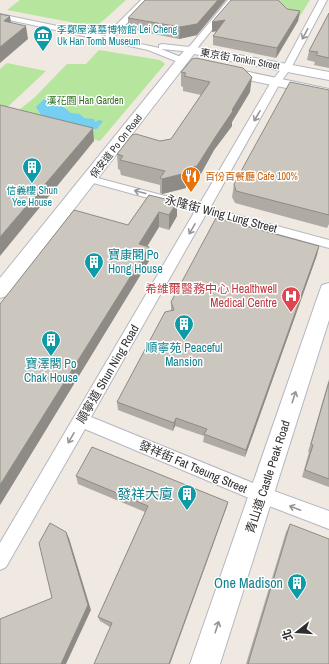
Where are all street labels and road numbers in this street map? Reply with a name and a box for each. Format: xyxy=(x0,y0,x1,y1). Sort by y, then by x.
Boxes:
street label: 東京街 Tonkin Street xyxy=(199,46,282,73)
street label: 保安道 Po On Road xyxy=(87,111,145,181)
street label: 永隆街 Wing Lung Street xyxy=(163,191,279,237)
street label: 順寧道 Shun Ning Road xyxy=(73,322,143,426)
street label: 青山道 Castle Peak Road xyxy=(242,418,294,536)
street label: 發祥街 Fat Tseung Street xyxy=(136,437,250,497)

